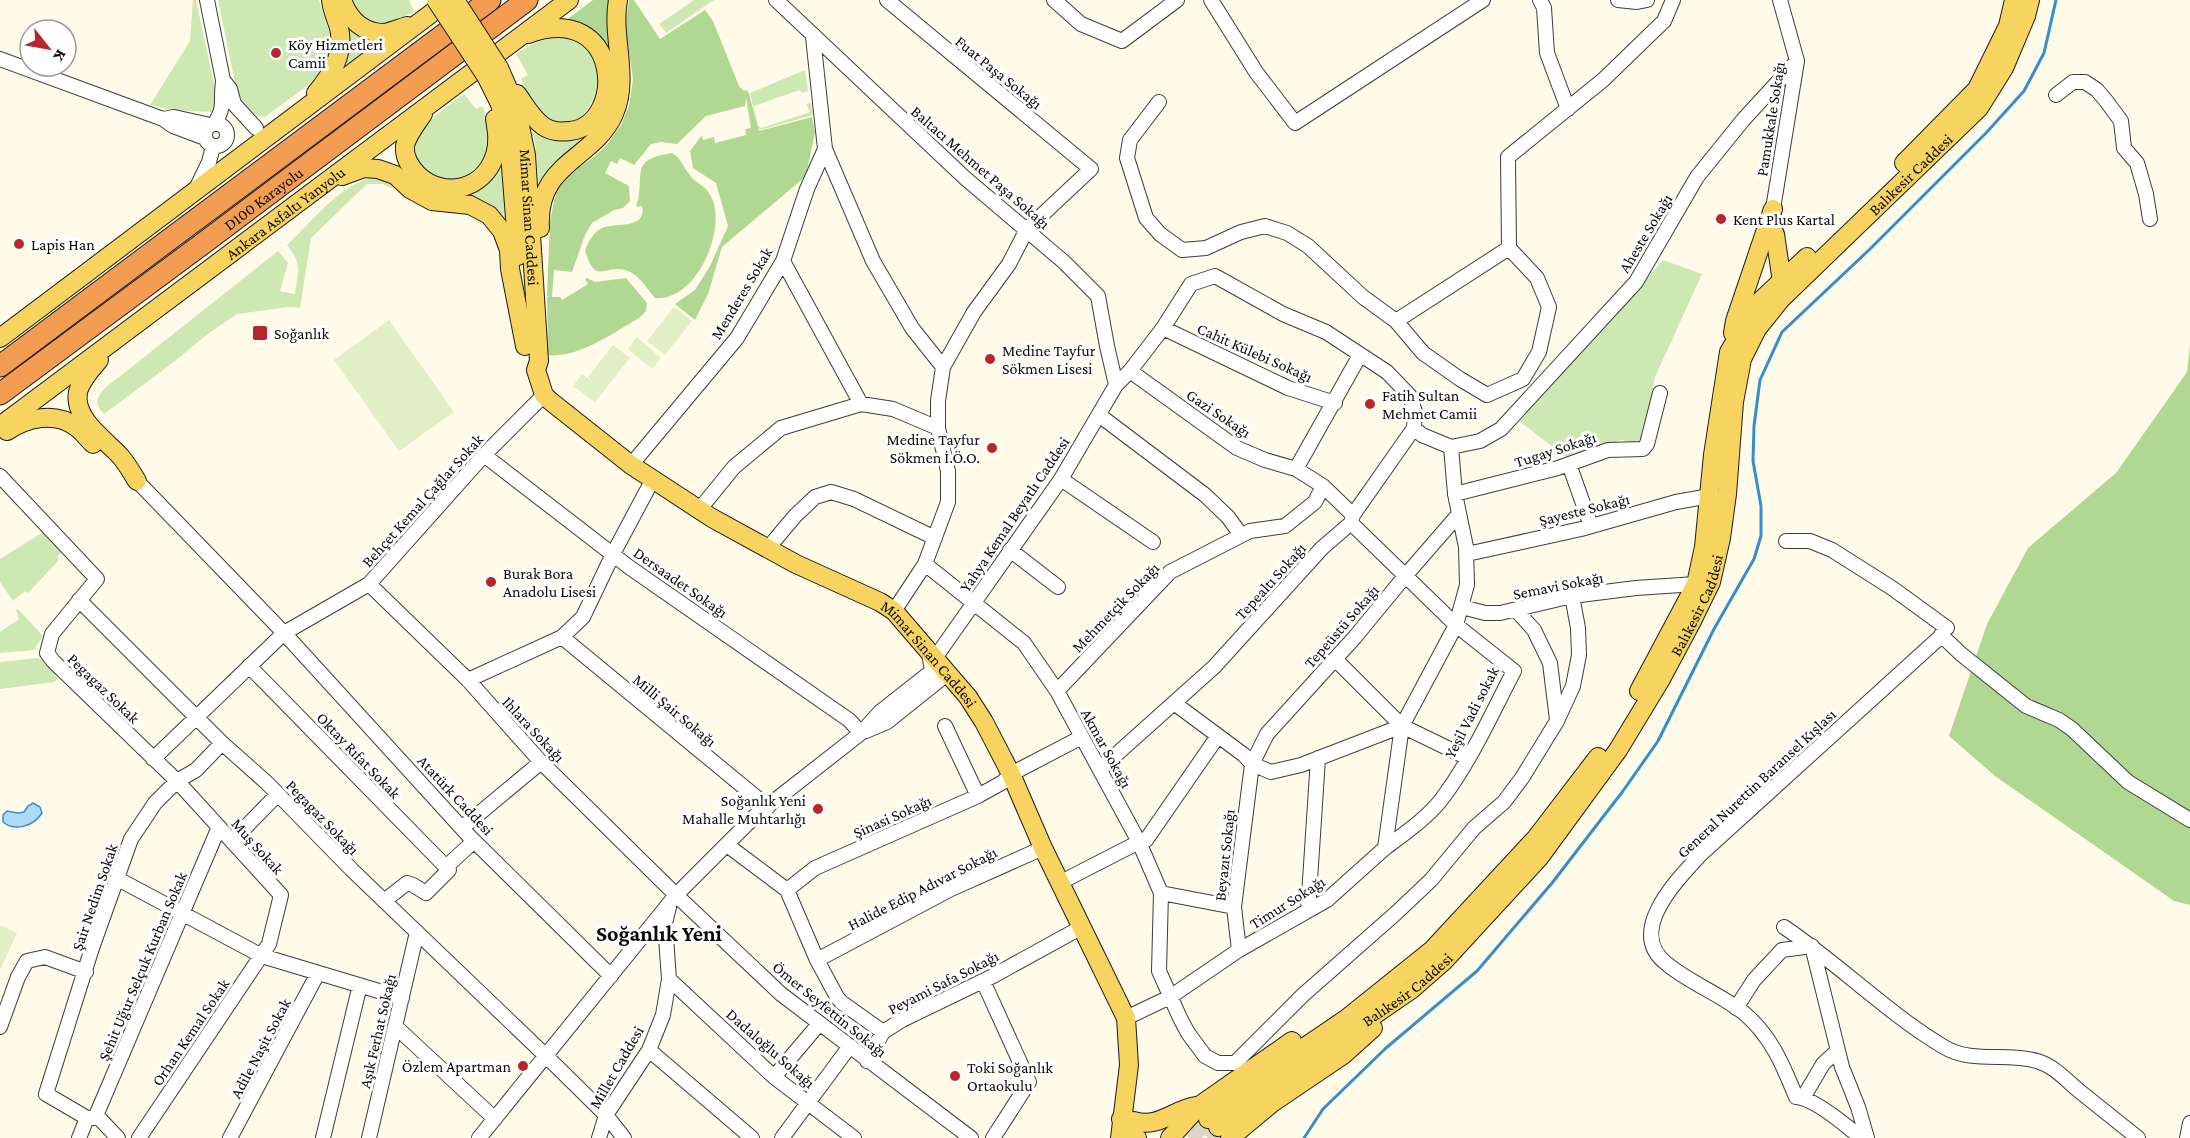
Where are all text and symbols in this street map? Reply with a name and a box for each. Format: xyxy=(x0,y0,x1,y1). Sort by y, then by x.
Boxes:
north arrow xyxy=(18,18,78,78)
street label: Fuat Paşa Sokağı xyxy=(952,32,1045,113)
place label: Köy Hizmetleri Camii xyxy=(288,36,383,71)
marker: Köy Hizmetleri Camii xyxy=(269,46,283,60)
text: K xyxy=(50,47,70,65)
street label: Pamukkale Sokağı xyxy=(1753,61,1789,178)
street label: Baltacı Mehmet Paşa Sokağı xyxy=(907,103,1053,233)
street label: Balıkesir Caddesi xyxy=(1865,130,1956,219)
street label: Mimar Sinan Caddesi xyxy=(517,149,542,286)
street label: D100 Karayolu xyxy=(221,163,307,234)
street label: Ankara Asfaltı Yanyolu xyxy=(223,163,348,263)
street label: Aheste Sokağı xyxy=(1615,191,1676,276)
place label: Kent Plus Kartal xyxy=(1733,211,1835,228)
marker: Kent Plus Kartal xyxy=(1714,212,1728,226)
place label: Lapis Han xyxy=(31,236,95,254)
marker: Lapis Han xyxy=(12,237,26,251)
street label: Menderes Sokak xyxy=(707,244,776,342)
street label: Cahit Külebi Sokağı xyxy=(1194,319,1315,386)
marker: Soğanlık xyxy=(251,324,269,342)
place label: Soğanlık xyxy=(274,325,329,343)
place label: Medine Tayfur Sökmen Lisesi xyxy=(1002,342,1096,377)
marker: Medine Tayfur Sökmen Lisesi xyxy=(983,352,997,366)
street label: Gazi Sokağı xyxy=(1183,386,1254,442)
place label: Fatih Sultan Mehmet Camii xyxy=(1382,387,1477,422)
marker: Fatih Sultan Mehmet Camii xyxy=(1363,397,1377,411)
street label: Tugay Sokağı xyxy=(1512,428,1598,472)
street label: Behçet Kemal Çağlar Sokak xyxy=(358,430,487,571)
place label: Medine Tayfur Sökmen İ.Ö.O. xyxy=(887,431,980,466)
street label: Yahya Kemal Beyatlı Caddesi xyxy=(956,434,1073,595)
marker: Medine Tayfur Sökmen İ.Ö.O. xyxy=(985,441,999,455)
street label: Şayeste Sokağı xyxy=(1537,490,1631,530)
street label: Tepealtı Sokağı xyxy=(1232,540,1310,624)
street label: Dersaadet Sokağı xyxy=(630,544,731,622)
street label: Balıkesir Caddesi xyxy=(1667,553,1726,659)
street label: Mehmetçik Sokağı xyxy=(1068,559,1163,656)
place label: Burak Bora Anadolu Lisesi xyxy=(503,565,596,600)
street label: Semavi Sokağı xyxy=(1512,568,1605,604)
marker: Burak Bora Anadolu Lisesi xyxy=(484,575,498,589)
street label: Tepeüstü Sokağı xyxy=(1301,581,1383,672)
street label: Mimar Sinan Caddesi xyxy=(878,597,980,710)
street label: Pegagaz Sokak xyxy=(64,650,143,728)
street label: Yeşil Vadi sokak xyxy=(1441,663,1503,761)
street label: Milli Şair Sokağı xyxy=(629,671,720,751)
street label: Ihlara Sokağı xyxy=(498,693,568,766)
street label: General Nurettin Baransel Kışlası xyxy=(1674,705,1840,862)
street label: Akmar Sokağı xyxy=(1077,706,1135,791)
street label: Oktay Rıfat Sokak xyxy=(313,709,404,803)
street label: Atatürk Caddesi xyxy=(414,752,497,839)
street label: Pegagaz Sokağı xyxy=(282,777,362,859)
place label: Soğanlık Yeni Mahalle Muhtarlığı xyxy=(682,792,806,828)
street label: Şinasi Sokağı xyxy=(851,792,934,842)
marker: Soğanlık Yeni Mahalle Muhtarlığı xyxy=(811,802,825,816)
street label: Beyazıt Sokağı xyxy=(1211,808,1239,902)
street label: Muş Sokak xyxy=(227,815,287,879)
street label: Şair Nedim Sokak xyxy=(68,841,122,953)
street label: Halide Edip Adıvar Sokağı xyxy=(845,843,1000,934)
street label: Şehit Uğur Selçuk Kurban Sokak xyxy=(95,869,191,1063)
street label: Timur Sokağı xyxy=(1247,873,1328,933)
district label: Soğanlık Yeni xyxy=(596,921,723,946)
street label: Peyami Safa Sokağı xyxy=(885,947,1002,1019)
street label: Balıkesir Caddesi xyxy=(1359,950,1456,1030)
street label: Ömer Seyfettin Sokağı xyxy=(769,958,890,1061)
street label: Aşık Ferhat Sokağı xyxy=(356,972,400,1090)
street label: Orhan Kemal Sokak xyxy=(148,975,233,1089)
street label: Adile Naşit Sokak xyxy=(227,995,295,1102)
street label: Dadaloğlu Sokağı xyxy=(722,1005,818,1092)
street label: Millet Caddesi xyxy=(586,1023,647,1111)
place label: Özlem Apartman xyxy=(402,1058,511,1076)
marker: Özlem Apartman xyxy=(516,1059,530,1073)
place label: Toki Soğanlık Ortaokulu xyxy=(967,1059,1053,1094)
marker: Toki Soğanlık Ortaokulu xyxy=(948,1069,962,1083)

